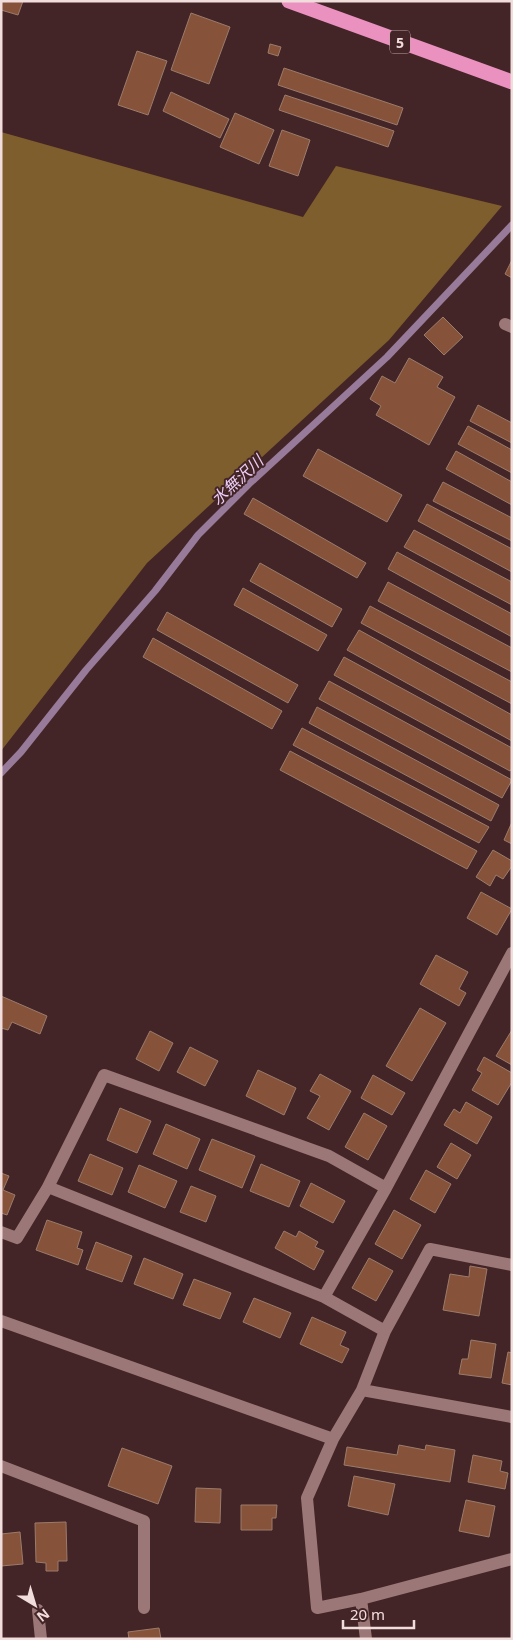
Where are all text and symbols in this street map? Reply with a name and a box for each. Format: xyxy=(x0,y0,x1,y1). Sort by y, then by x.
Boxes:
road number: 5 xyxy=(390,31,410,54)
water label: 水無沢川 xyxy=(206,449,269,510)
north arrow xyxy=(10,1580,60,1630)
scale bar xyxy=(343,1598,414,1630)
text: 20 m xyxy=(350,1604,385,1624)
text: N xyxy=(33,1605,54,1627)

